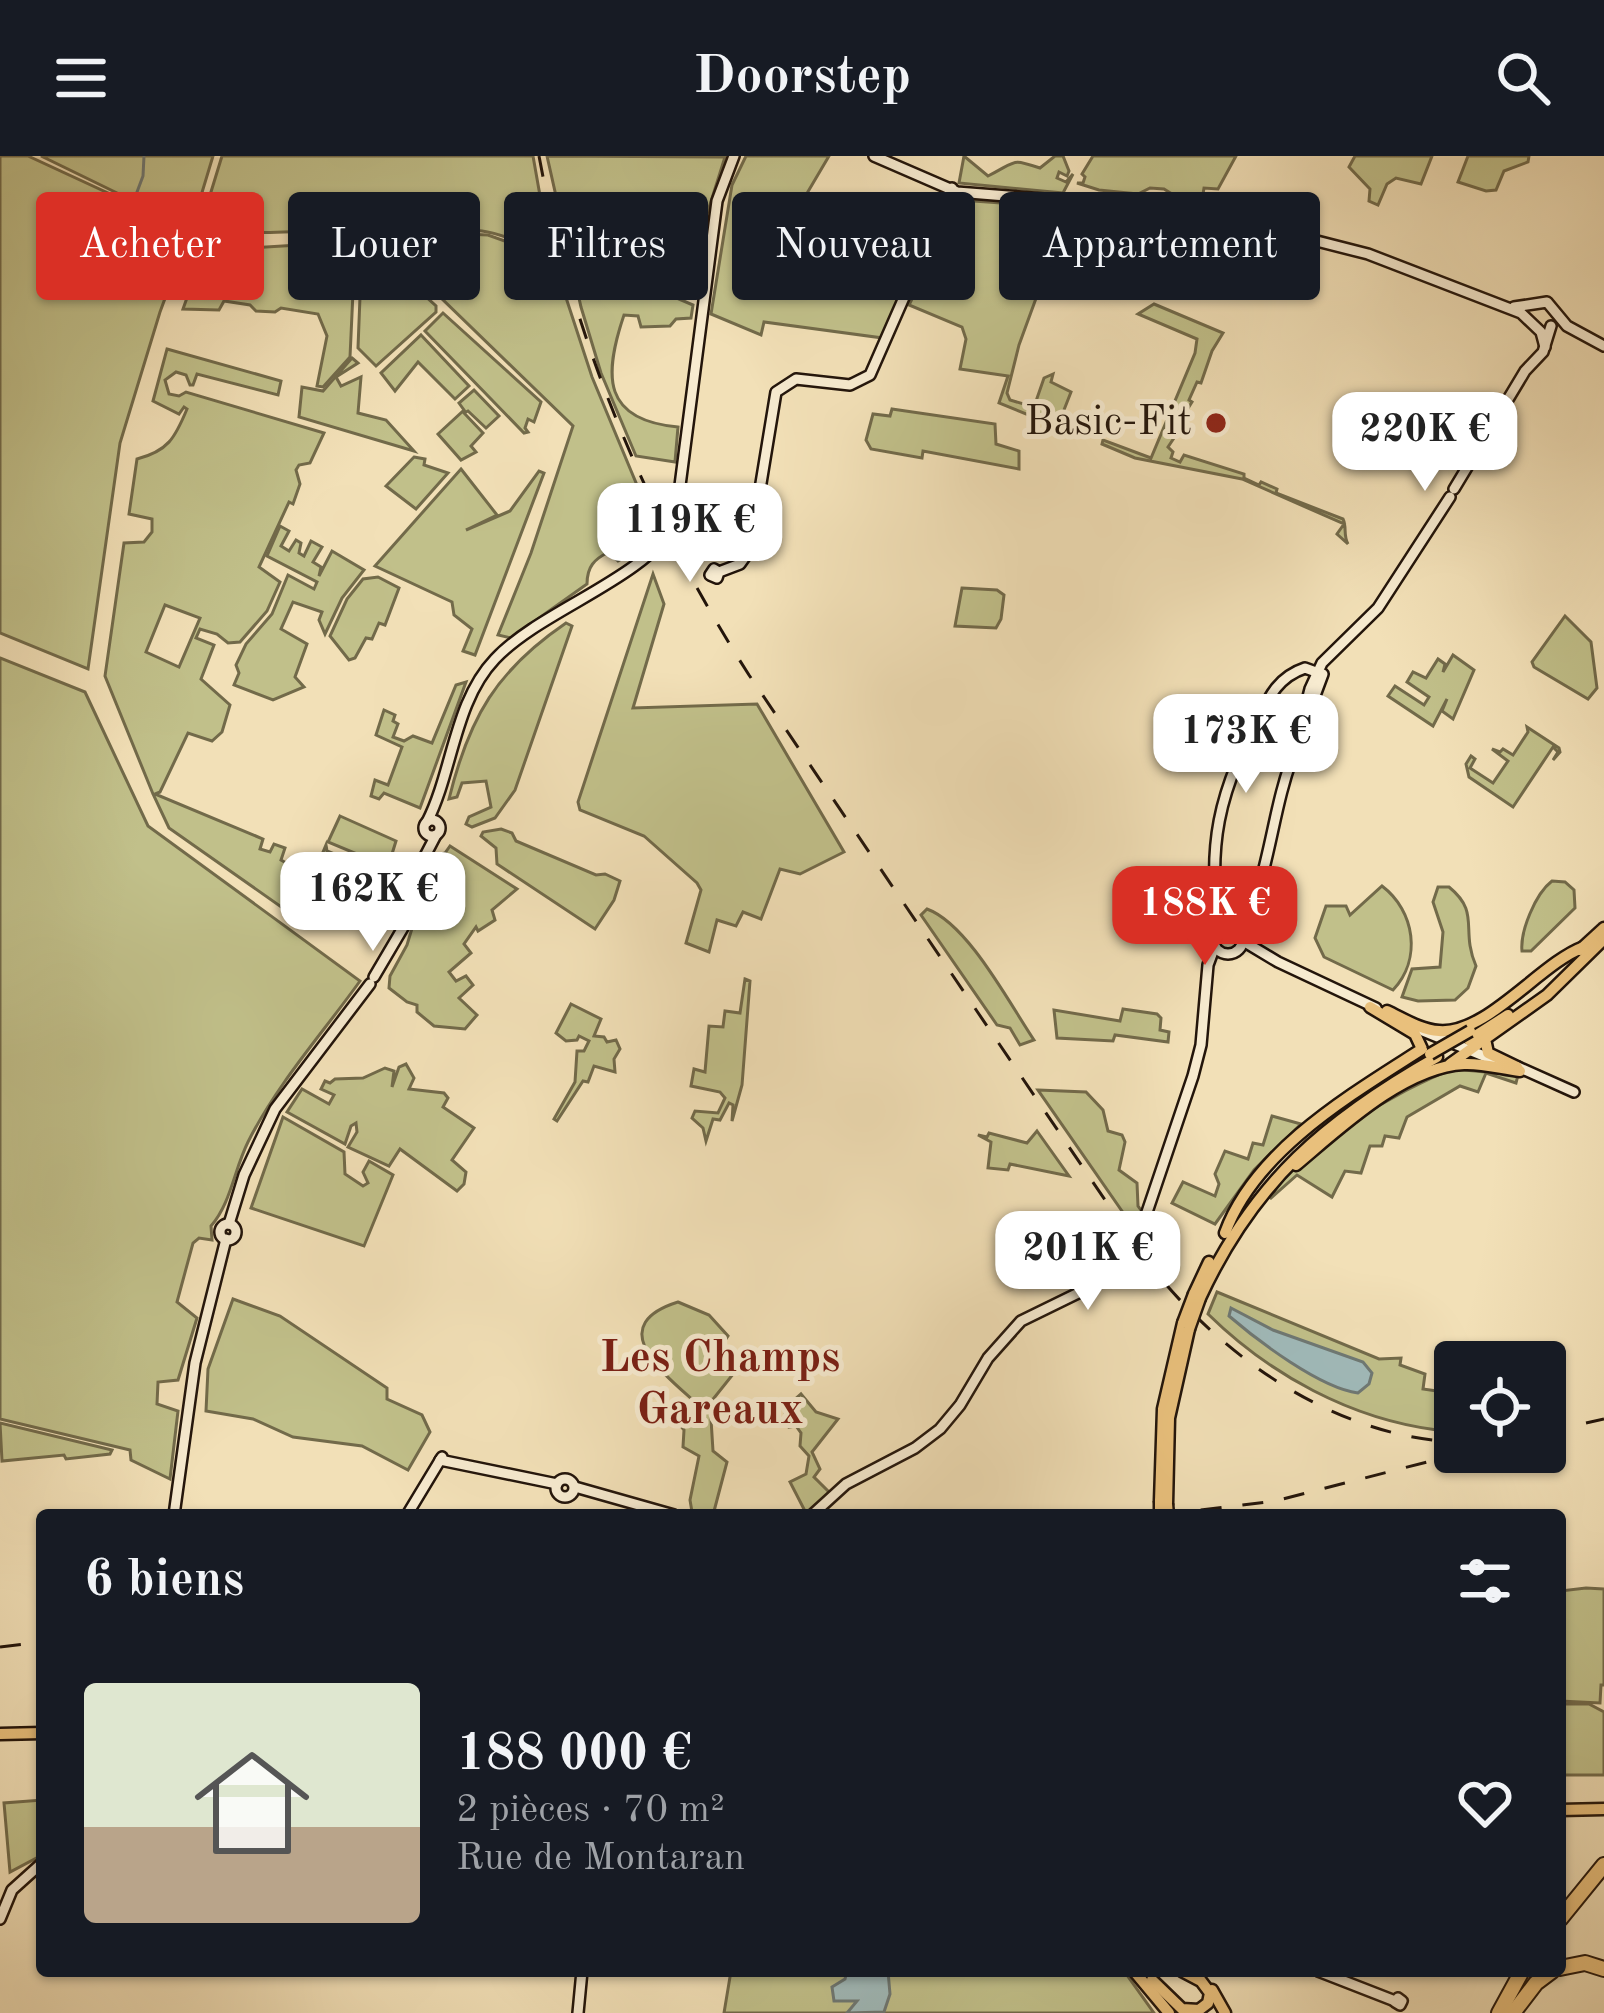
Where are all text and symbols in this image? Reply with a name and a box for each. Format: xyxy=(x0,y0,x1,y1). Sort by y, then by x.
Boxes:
icon: menu xyxy=(48,45,114,111)
icon: search xyxy=(1490,45,1556,111)
text: Doorstep xyxy=(693,51,911,105)
chip: Acheter xyxy=(36,192,264,300)
chip: Louer xyxy=(288,192,480,300)
chip: Filtres xyxy=(504,192,708,300)
chip: Nouveau xyxy=(732,192,975,300)
chip: Appartement xyxy=(999,192,1320,300)
pin: 220K € xyxy=(1327,392,1523,494)
place label: Basic-Fit xyxy=(1024,402,1192,444)
marker: Basic-Fit xyxy=(1203,410,1229,436)
text: 220K € xyxy=(1359,411,1491,450)
pin: 119K € xyxy=(592,483,788,585)
text: 119K € xyxy=(624,502,756,541)
pin: 173K € xyxy=(1148,694,1344,796)
text: 173K € xyxy=(1180,713,1312,752)
pin: 162K € xyxy=(275,852,471,954)
pin: 188K € xyxy=(1107,866,1303,968)
text: 162K € xyxy=(307,871,439,910)
text: 188K € xyxy=(1139,885,1271,924)
pin: 201K € xyxy=(990,1211,1186,1313)
text: 201K € xyxy=(1022,1230,1154,1269)
district label: Les Champs Gareaux xyxy=(600,1337,840,1434)
map controls xyxy=(1434,1341,1566,1473)
button: locate xyxy=(1434,1341,1566,1473)
icon: filters xyxy=(1452,1548,1518,1614)
text: 6 biens xyxy=(84,1556,244,1607)
text: 188 000 € xyxy=(456,1730,692,1781)
icon: home xyxy=(180,1731,324,1875)
icon: heart xyxy=(1452,1770,1518,1836)
text: 2 pièces · 70 m² xyxy=(456,1791,725,1830)
text: Rue de Montaran xyxy=(456,1839,745,1878)

